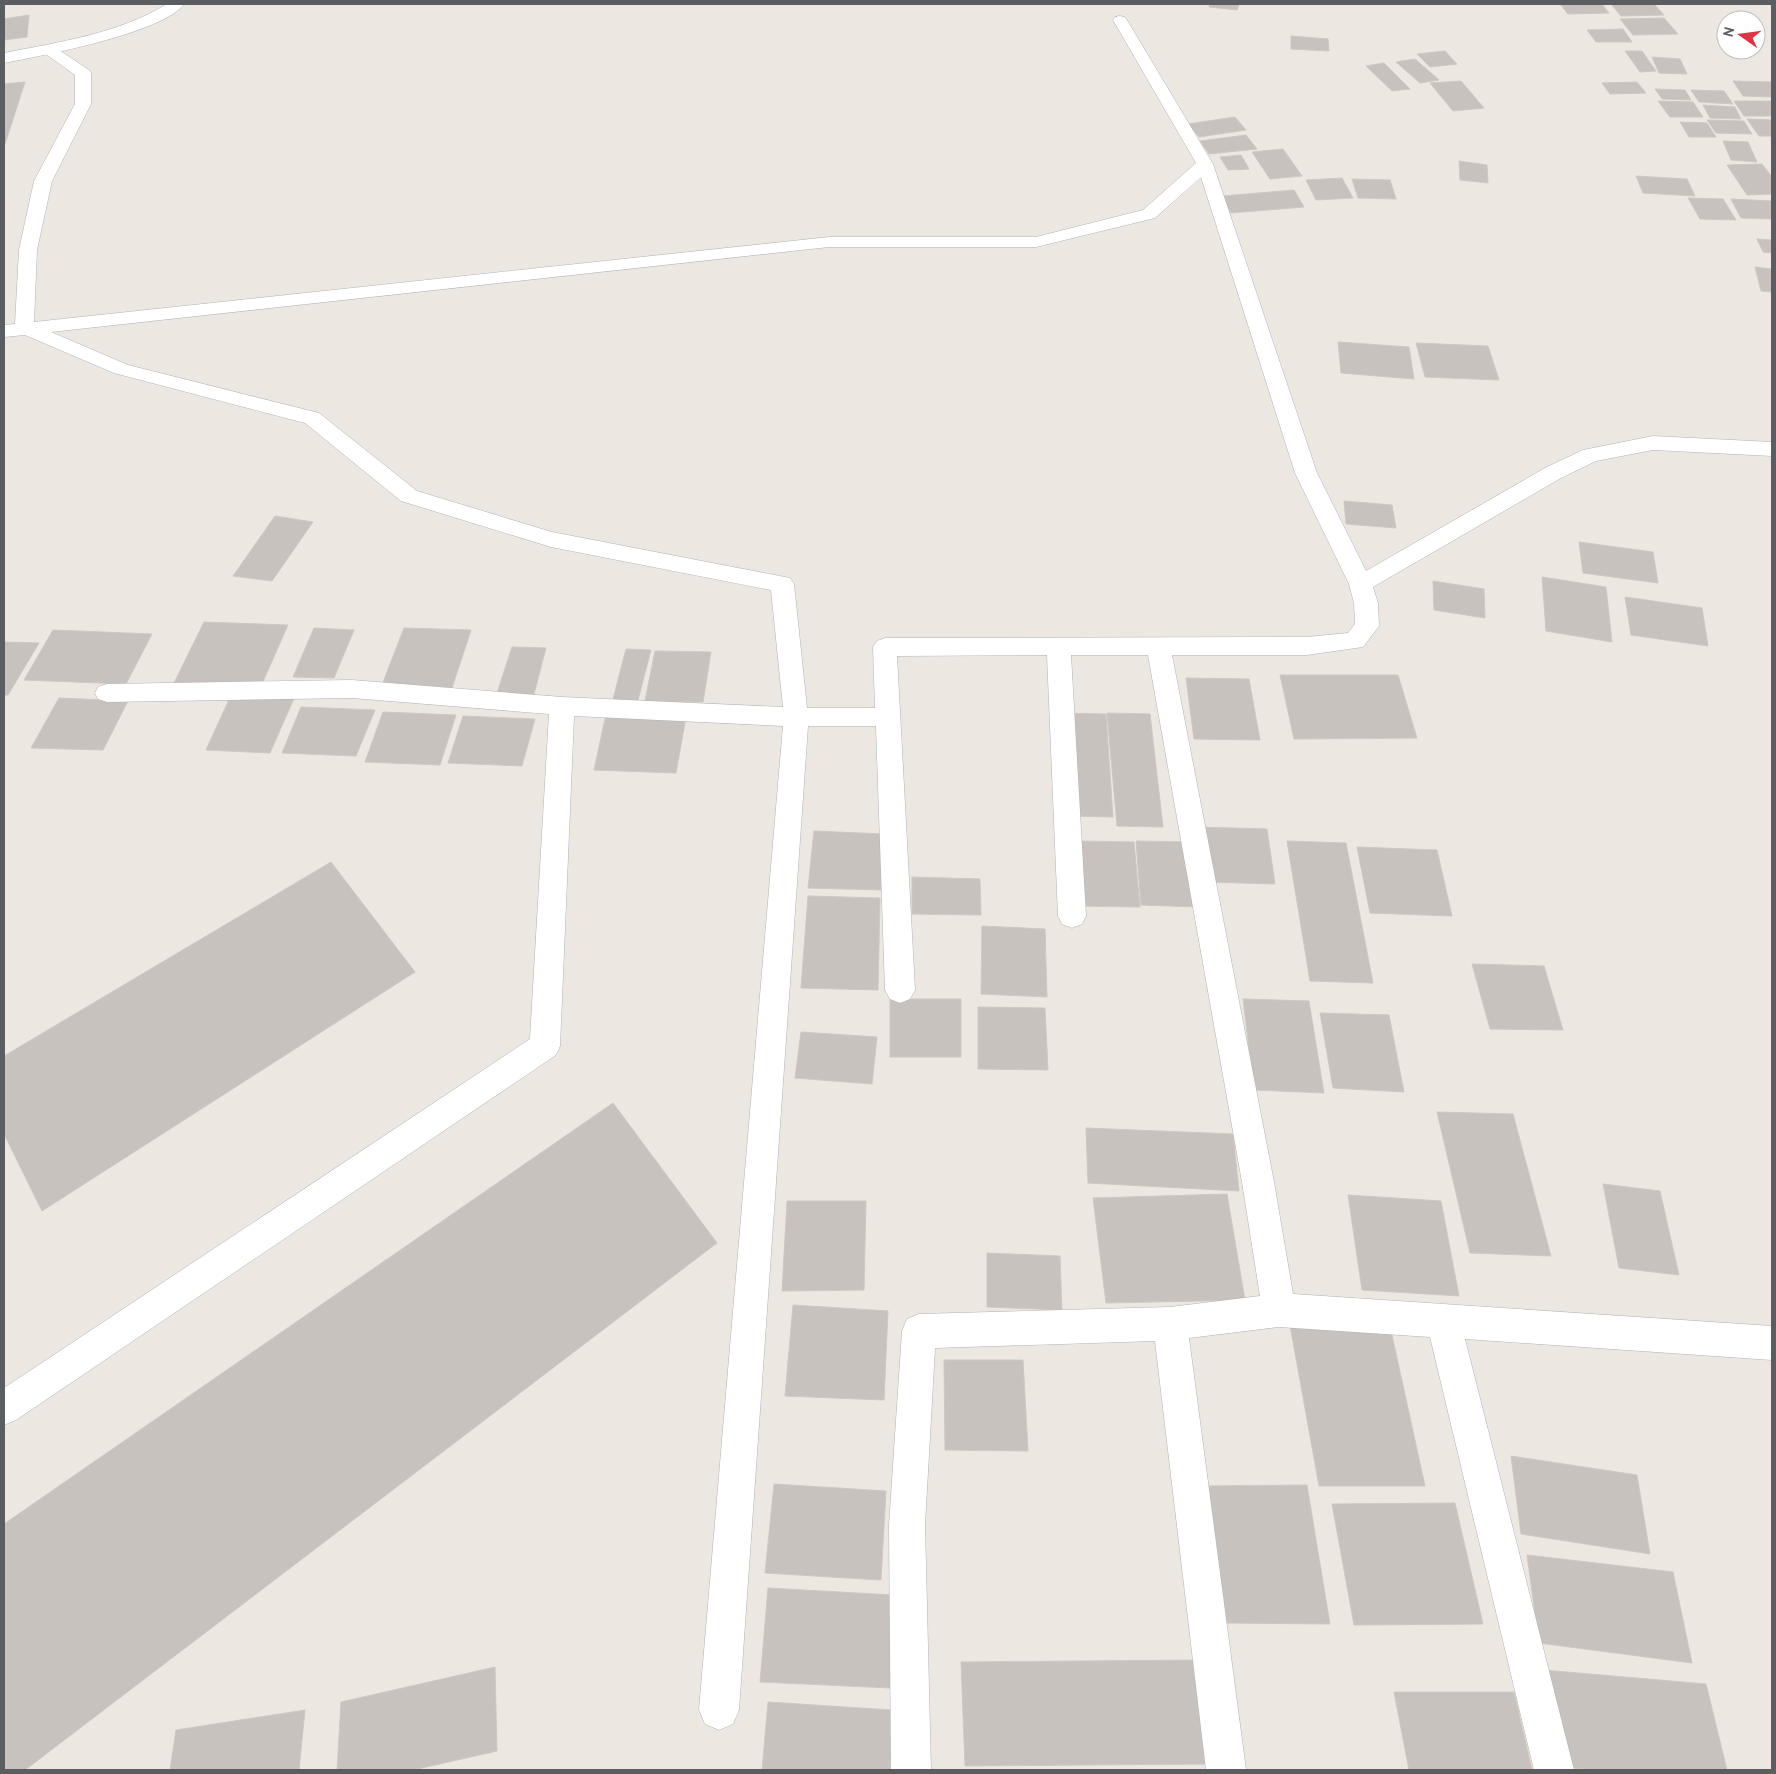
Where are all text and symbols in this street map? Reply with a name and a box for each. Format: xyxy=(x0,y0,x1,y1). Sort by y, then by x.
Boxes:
north arrow xyxy=(1716,10,1766,60)
text: N xyxy=(1719,25,1738,38)

